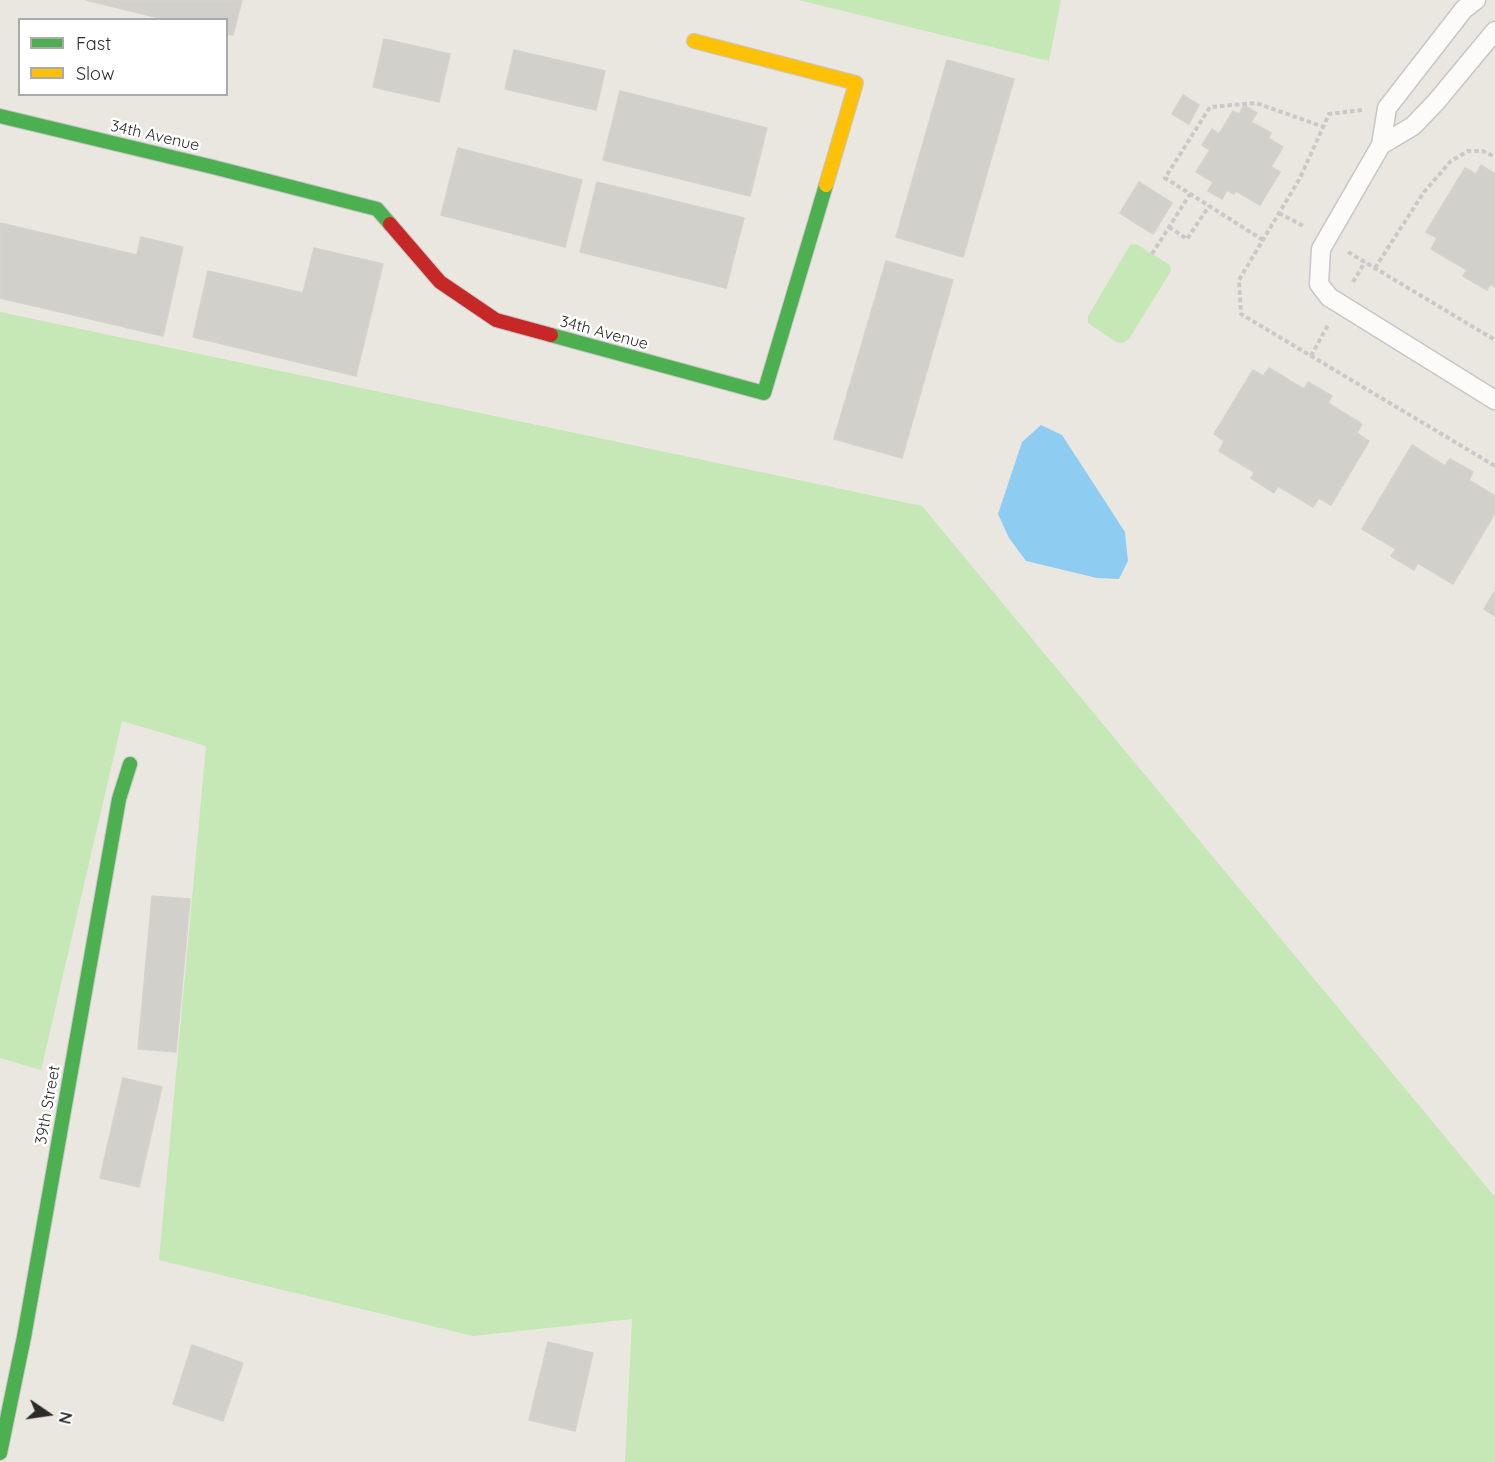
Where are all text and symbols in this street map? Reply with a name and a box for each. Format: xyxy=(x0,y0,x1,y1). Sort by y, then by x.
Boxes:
legend xyxy=(18,18,228,96)
text: Fast xyxy=(76,32,111,55)
text: Slow xyxy=(76,62,114,85)
street label: 34th Avenue xyxy=(109,116,201,156)
street label: 34th Avenue xyxy=(558,312,650,354)
street label: 39th Street xyxy=(32,1064,64,1146)
north arrow xyxy=(18,1384,78,1444)
text: N xyxy=(54,1410,77,1426)

